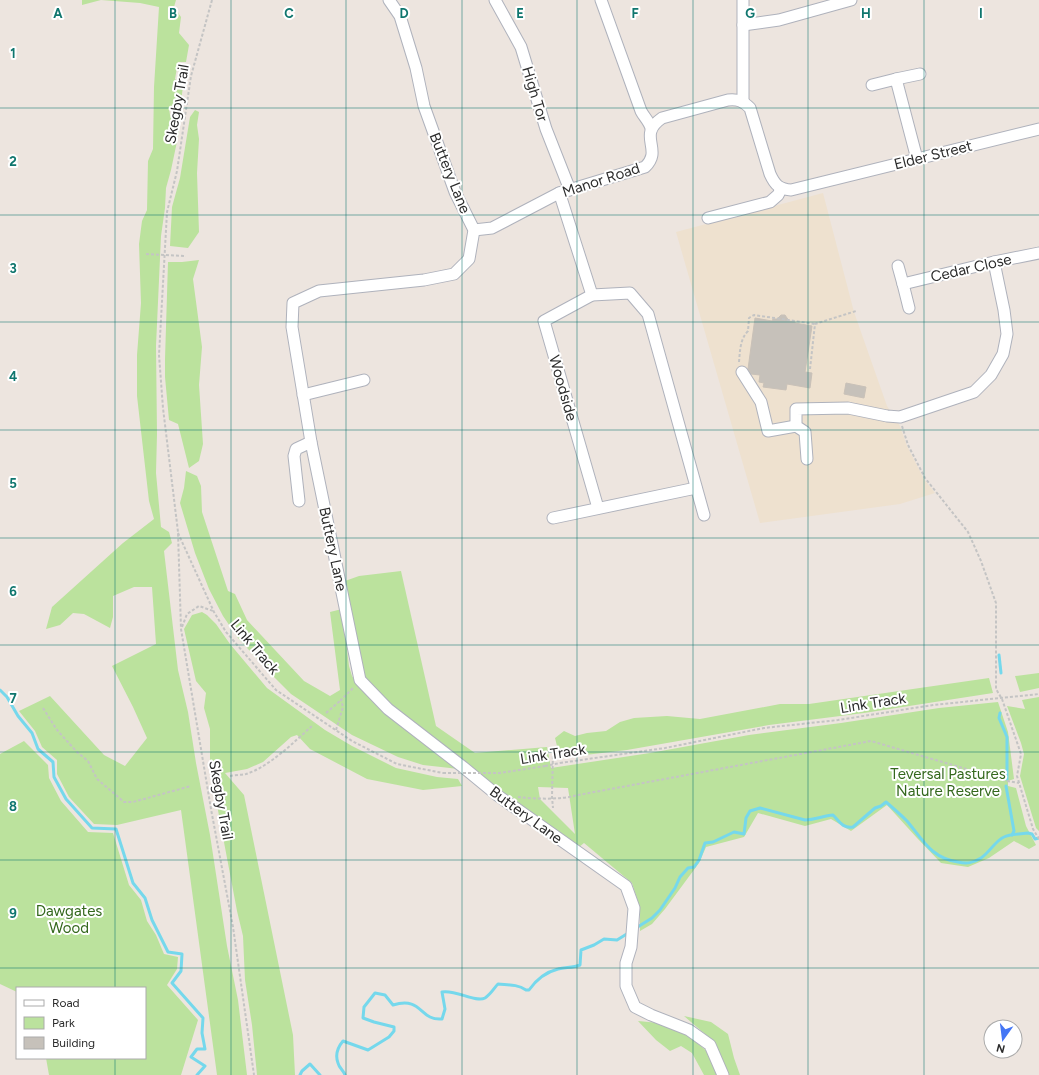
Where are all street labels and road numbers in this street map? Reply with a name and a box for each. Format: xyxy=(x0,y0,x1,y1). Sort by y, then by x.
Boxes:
street label: Skegby Trail xyxy=(161,63,193,145)
street label: High Tor xyxy=(518,64,552,124)
street label: Buttery Lane xyxy=(426,130,474,216)
street label: Elder Street xyxy=(892,137,974,173)
street label: Manor Road xyxy=(560,159,642,201)
street label: Cedar Close xyxy=(929,250,1013,286)
street label: Woodside xyxy=(545,353,581,423)
street label: Buttery Lane xyxy=(315,505,351,593)
street label: Link Track xyxy=(227,616,284,679)
street label: Link Track xyxy=(839,689,908,717)
street label: Link Track xyxy=(519,740,588,768)
street label: Skegby Trail xyxy=(205,759,237,841)
street label: Buttery Lane xyxy=(486,783,566,847)

